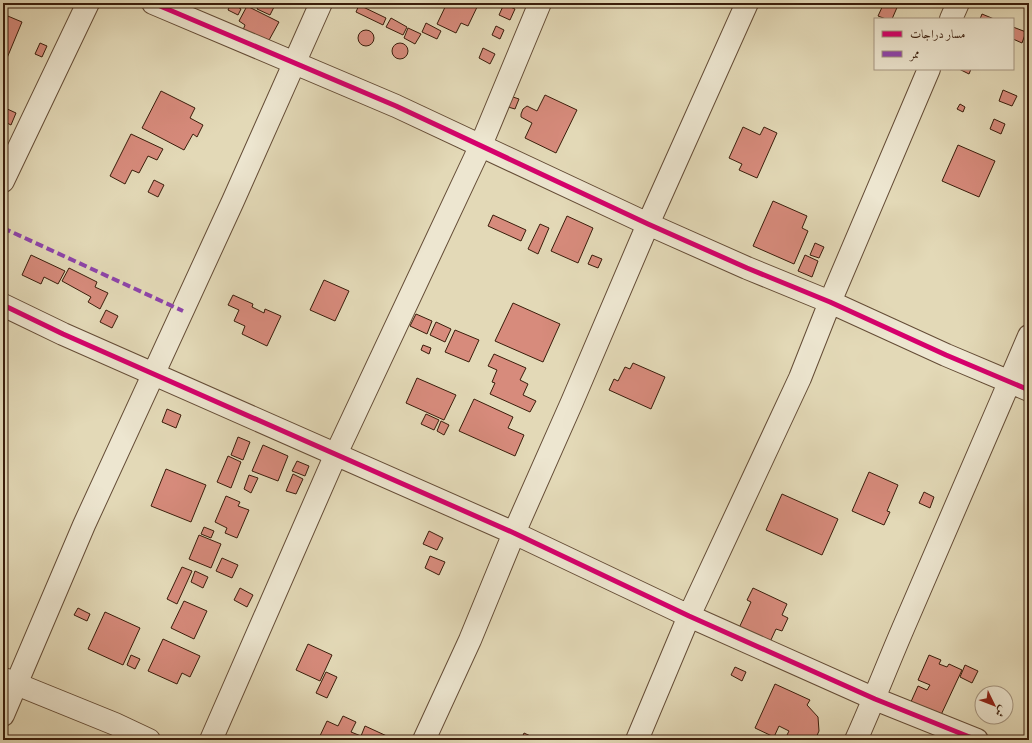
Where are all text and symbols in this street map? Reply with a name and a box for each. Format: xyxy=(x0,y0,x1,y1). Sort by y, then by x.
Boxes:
legend xyxy=(874,18,1014,70)
text: مسار دراجات xyxy=(910,26,965,42)
text: ممر xyxy=(908,46,920,62)
north arrow xyxy=(974,685,1014,725)
text: ش xyxy=(992,703,1010,721)

